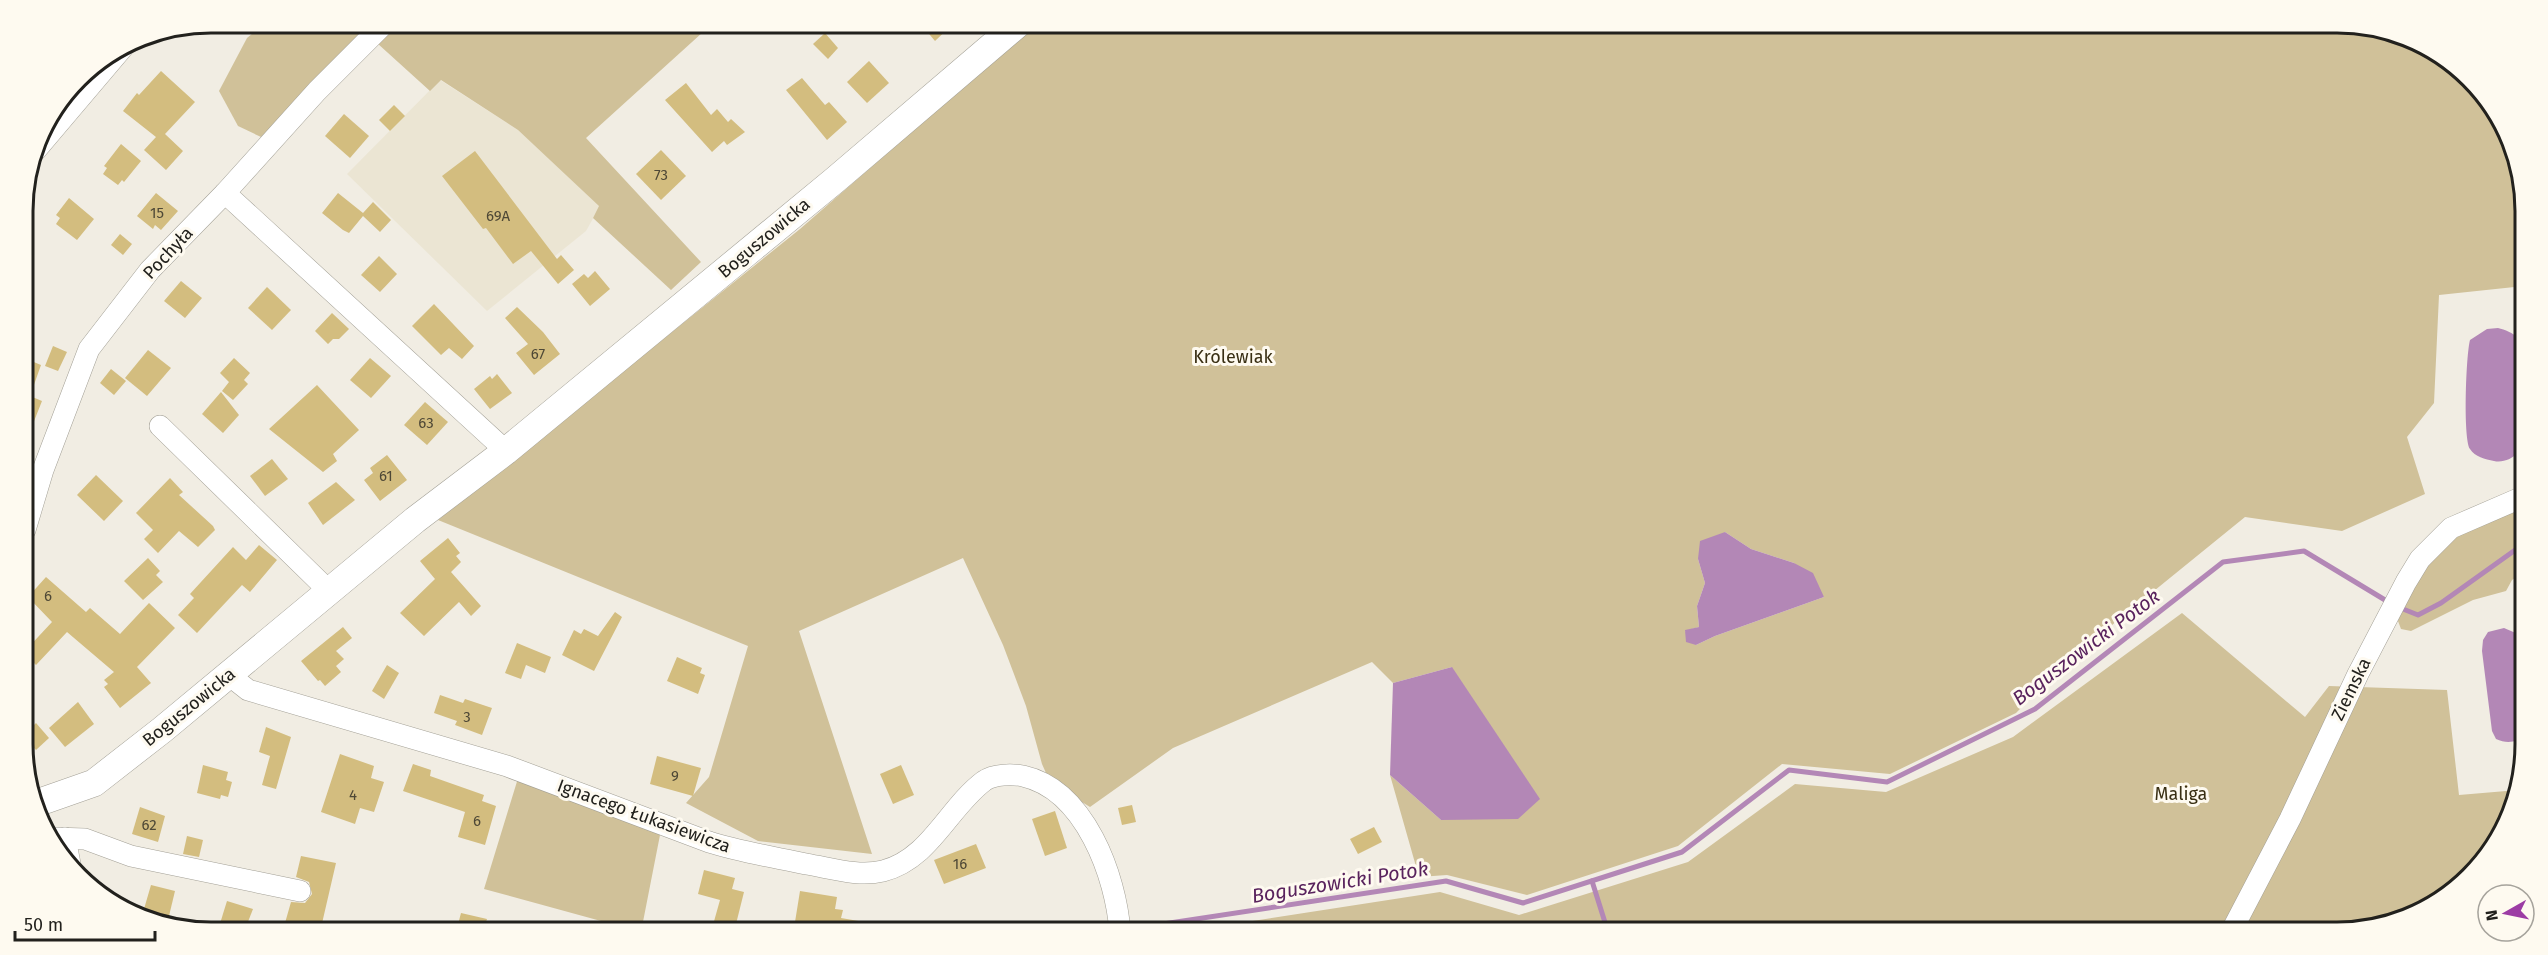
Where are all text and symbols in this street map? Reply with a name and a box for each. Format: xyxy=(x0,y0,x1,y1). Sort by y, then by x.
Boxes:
house number: 73 xyxy=(654,166,668,184)
street label: Boguszowicka xyxy=(714,193,814,283)
house number: 15 xyxy=(150,204,164,222)
house number: 69A xyxy=(486,207,510,225)
street label: Pochyła xyxy=(138,222,198,284)
house number: 67 xyxy=(531,345,545,363)
park label: Królewiak xyxy=(1193,346,1274,368)
house number: 63 xyxy=(418,414,434,432)
house number: 61 xyxy=(379,467,393,485)
water label: Boguszowicki Potok xyxy=(2008,584,2165,710)
house number: 6 xyxy=(44,587,52,605)
street label: Ziemska xyxy=(2326,654,2376,724)
street label: Boguszowicka xyxy=(138,663,240,751)
house number: 3 xyxy=(463,708,471,726)
house number: 9 xyxy=(671,767,679,785)
street label: Ignacego Łukasiewicza xyxy=(554,774,734,858)
park label: Maliga xyxy=(2155,783,2207,805)
house number: 4 xyxy=(349,786,357,804)
house number: 6 xyxy=(473,812,481,830)
house number: 62 xyxy=(141,816,157,834)
house number: 16 xyxy=(953,855,967,873)
water label: Boguszowicki Potok xyxy=(1250,856,1430,908)
north arrow xyxy=(2476,883,2536,943)
scale bar xyxy=(15,904,154,942)
text: N xyxy=(2481,909,2502,922)
text: 50 m xyxy=(24,914,63,936)

